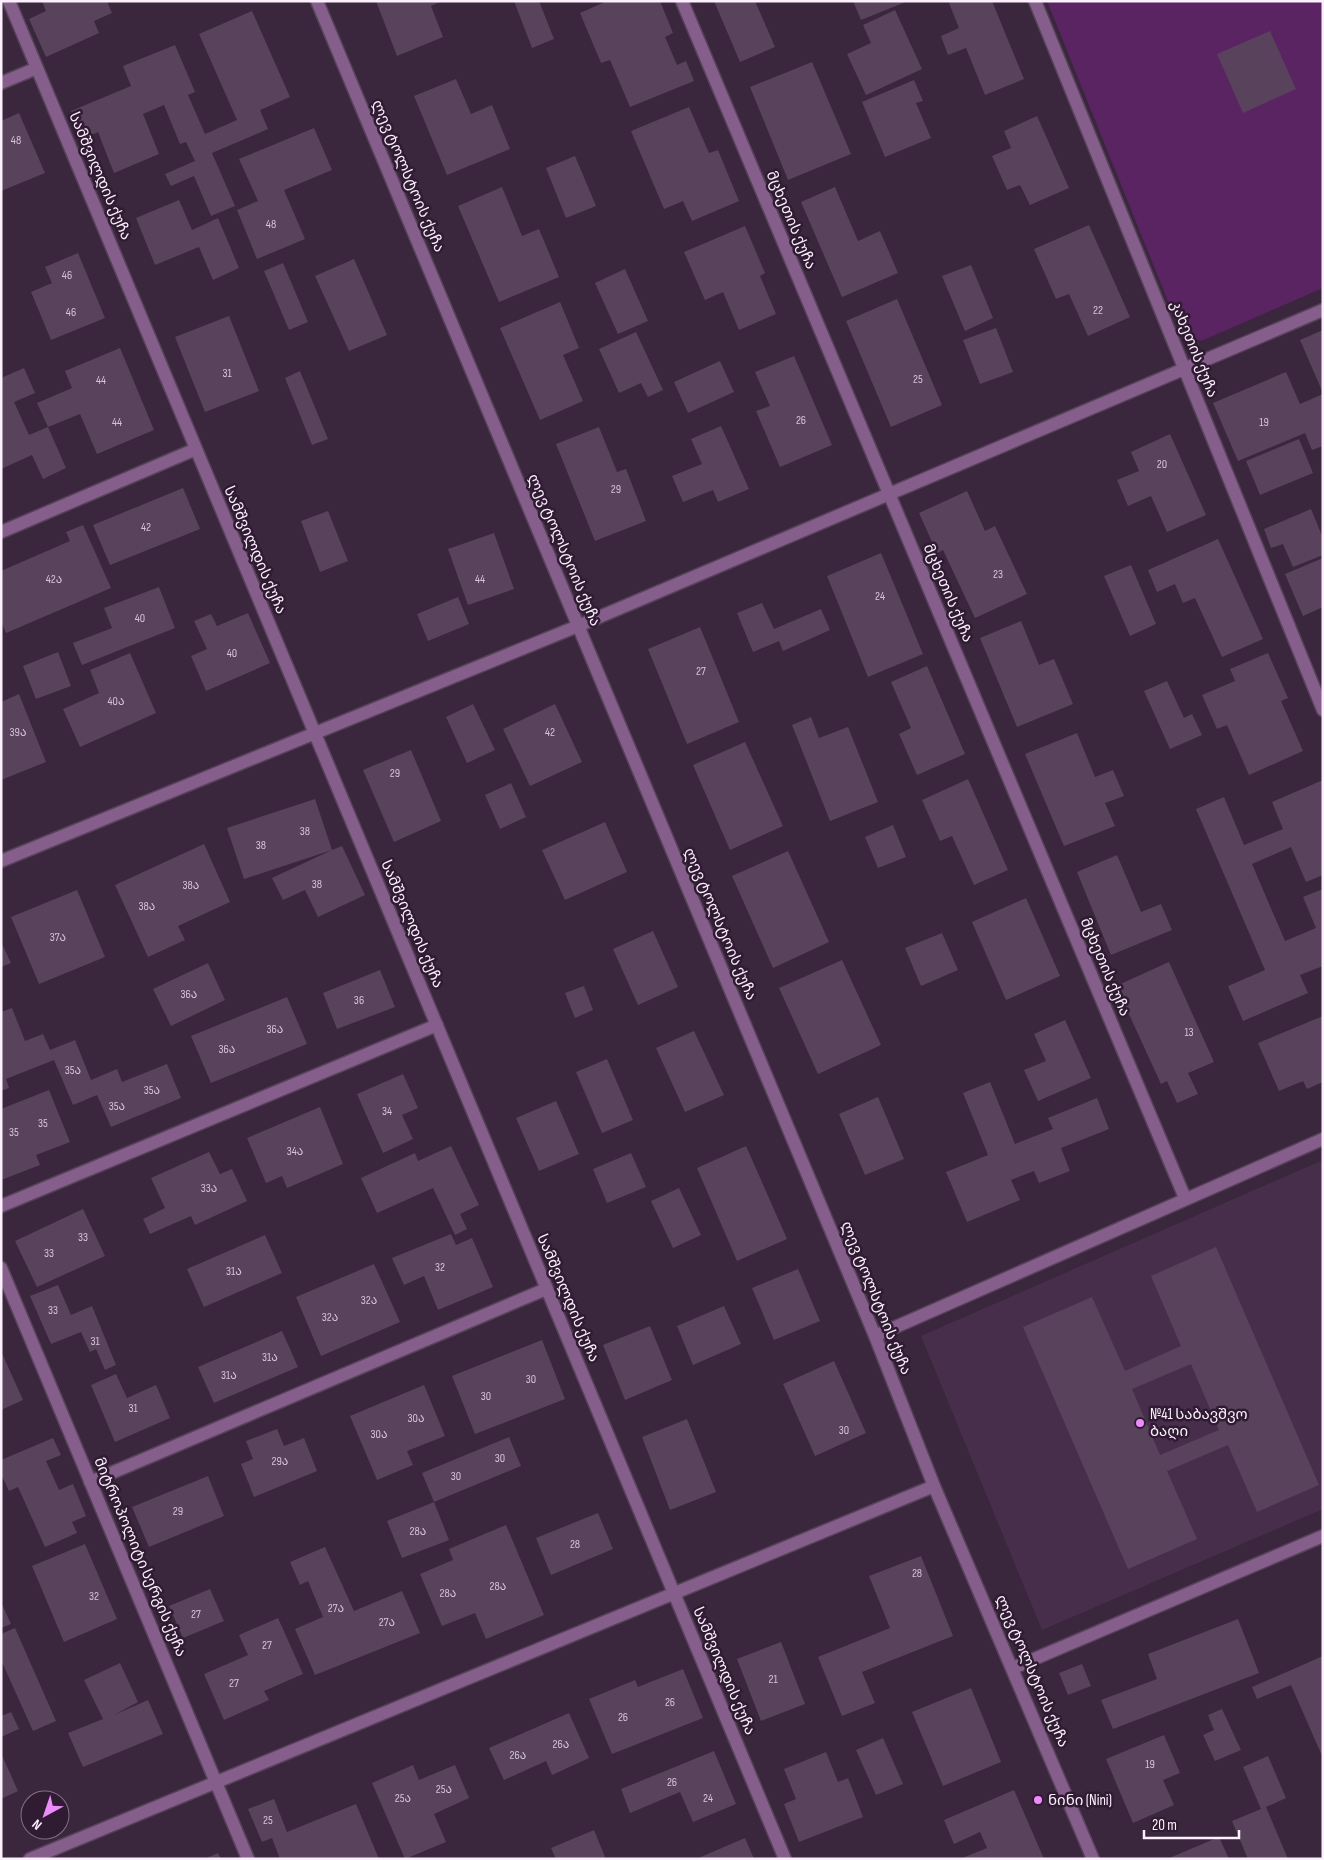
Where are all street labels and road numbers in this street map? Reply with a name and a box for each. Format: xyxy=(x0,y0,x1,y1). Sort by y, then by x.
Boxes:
street label: ლევ ტოლსტოის ქუჩა xyxy=(367,97,449,255)
street label: სამშვილდის ქუჩა xyxy=(64,109,136,243)
street label: მცხეთის ქუჩა xyxy=(762,168,820,272)
street label: კახეთის ქუჩა xyxy=(1166,298,1222,400)
street label: ლევ ტოლსტოის ქუჩა xyxy=(523,471,605,629)
street label: სამშვილდის ქუჩა xyxy=(219,483,291,617)
street label: მცხეთის ქუჩა xyxy=(919,541,977,645)
street label: ლევ ტოლსტოის ქუჩა xyxy=(679,845,761,1003)
street label: სამშვილდის ქუჩა xyxy=(376,857,448,991)
street label: მცხეთის ქუჩა xyxy=(1076,915,1134,1019)
street label: ლევ ტოლსტოის ქუჩა xyxy=(837,1219,915,1377)
street label: სამშვილდის ქუჩა xyxy=(532,1231,604,1365)
street label: მიტროპოლიტი სერგის ქუჩა xyxy=(89,1454,191,1660)
street label: ლევ ტოლსტოის ქუჩა xyxy=(991,1592,1073,1750)
street label: სამშვილდის ქუჩა xyxy=(688,1604,760,1738)

